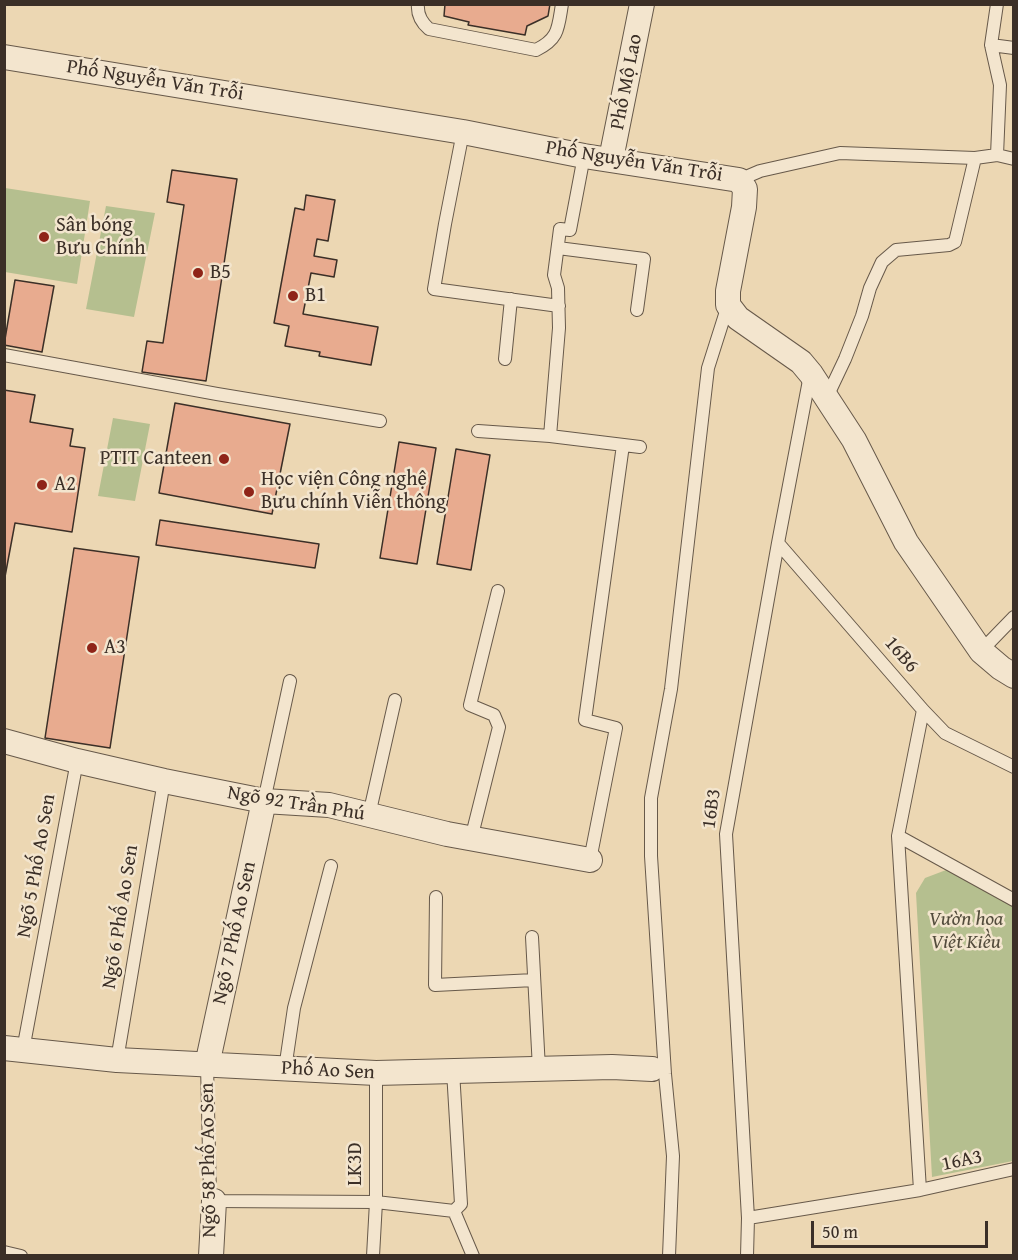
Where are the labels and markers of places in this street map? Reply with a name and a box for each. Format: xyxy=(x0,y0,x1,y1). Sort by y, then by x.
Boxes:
place label: Sân bóng Bưu Chính xyxy=(56,214,145,261)
marker: Sân bóng Bưu Chính xyxy=(37,230,51,244)
place label: B5 xyxy=(210,261,231,285)
marker: B5 xyxy=(191,266,205,280)
place label: B1 xyxy=(305,284,326,308)
marker: B1 xyxy=(286,289,300,303)
place label: PTIT Canteen xyxy=(100,447,212,471)
marker: PTIT Canteen xyxy=(217,452,231,466)
place label: Học viện Công nghệ Bưu chính Viễn thông xyxy=(261,468,446,515)
place label: A2 xyxy=(54,473,76,497)
marker: A2 xyxy=(35,478,49,492)
marker: Học viện Công nghệ Bưu chính Viễn thông xyxy=(242,485,256,499)
place label: A3 xyxy=(104,636,126,660)
marker: A3 xyxy=(85,641,99,655)

